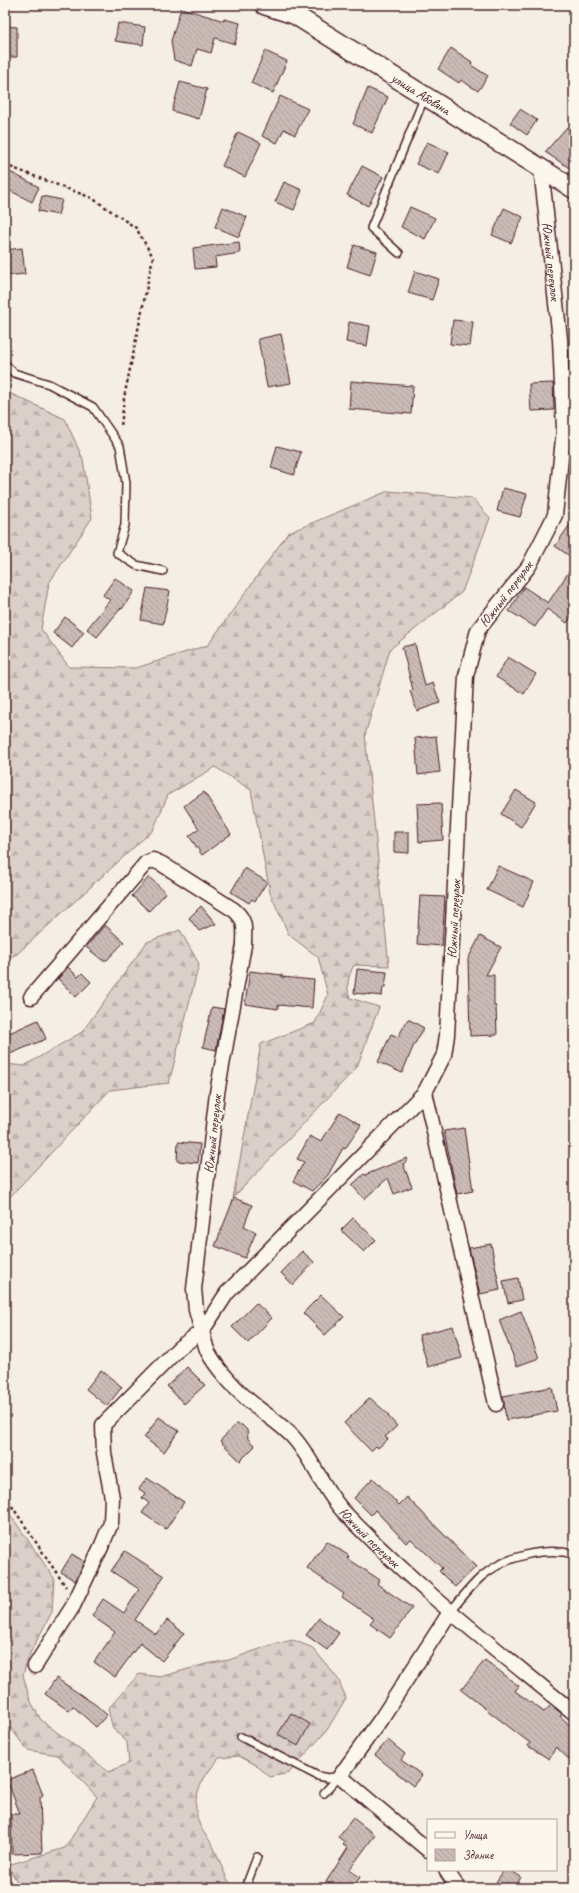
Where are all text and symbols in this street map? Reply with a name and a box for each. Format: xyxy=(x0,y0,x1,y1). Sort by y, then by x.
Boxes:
street label: улица Абовяна xyxy=(387,68,455,119)
street label: Южный переулок xyxy=(539,221,564,303)
street label: Южный переулок xyxy=(476,556,538,631)
street label: Южный переулок xyxy=(443,877,465,959)
street label: Южный переулок xyxy=(200,1092,226,1174)
street label: Южный переулок xyxy=(336,1504,405,1572)
legend xyxy=(427,1819,557,1871)
text: Улица xyxy=(463,1827,488,1843)
text: Здание xyxy=(463,1847,494,1863)

